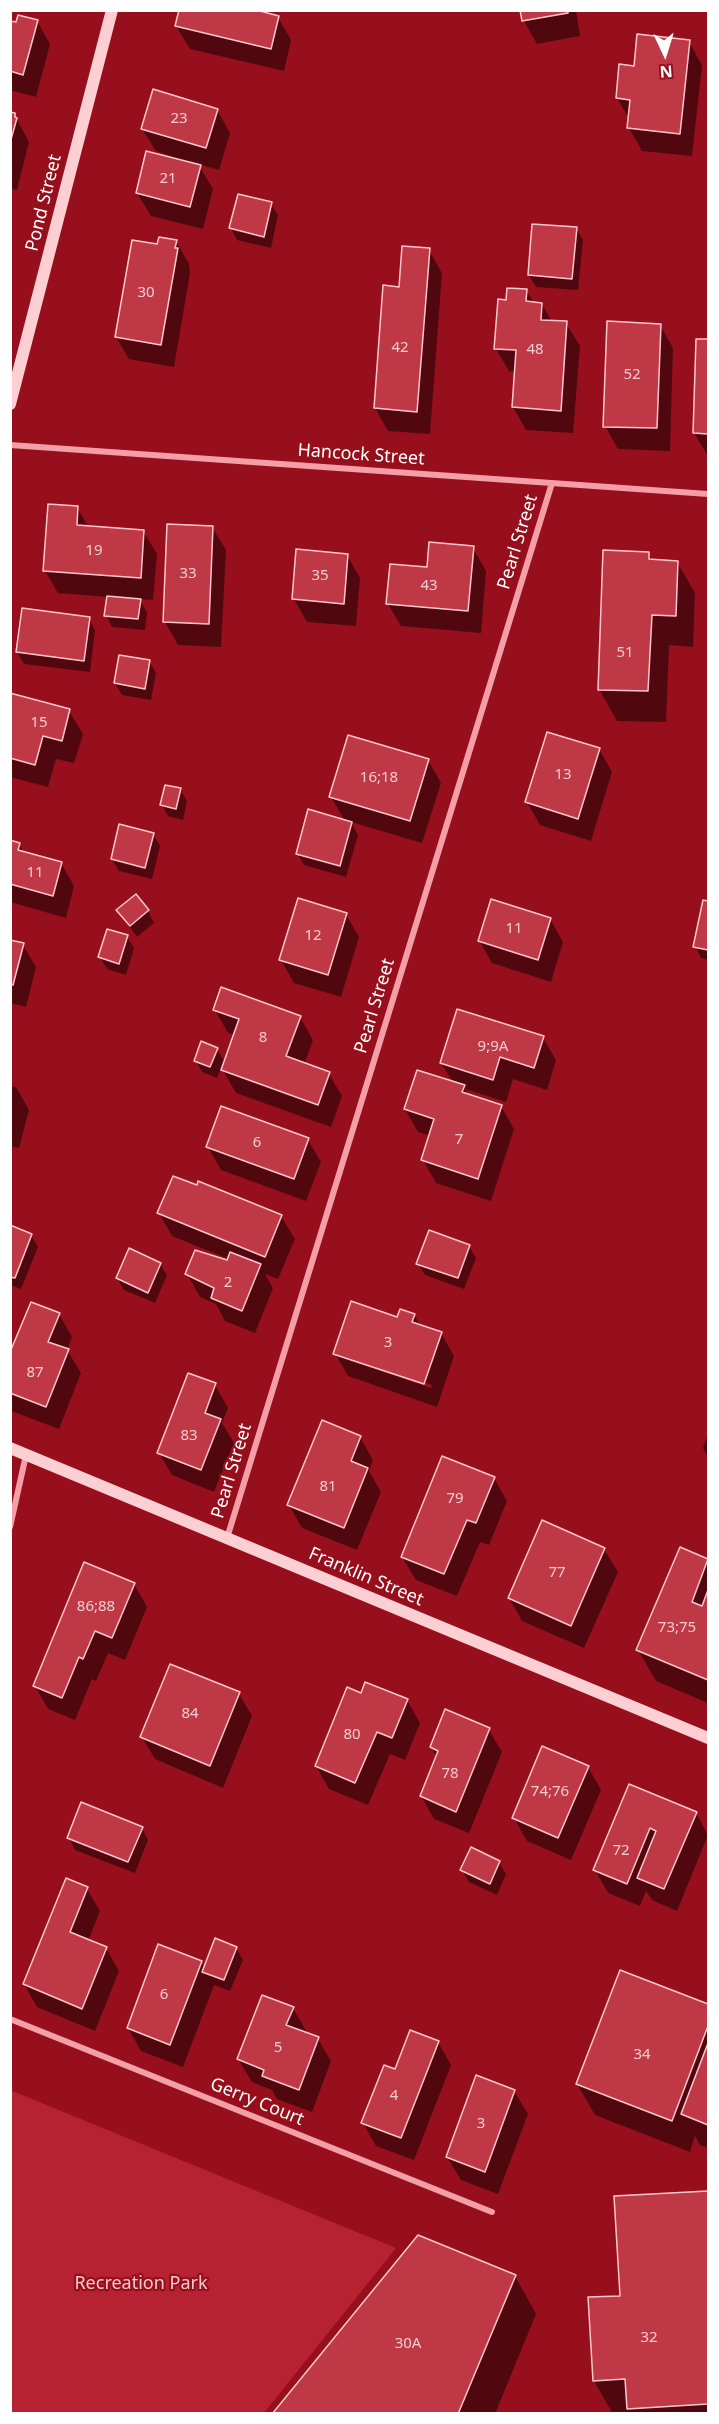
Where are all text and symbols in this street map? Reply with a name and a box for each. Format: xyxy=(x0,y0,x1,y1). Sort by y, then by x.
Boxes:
north arrow xyxy=(635,24,695,84)
text: N xyxy=(659,61,674,83)
house number: 23 xyxy=(170,110,188,128)
street label: Pond Street xyxy=(22,152,66,254)
house number: 21 xyxy=(159,170,177,188)
house number: 30 xyxy=(137,284,155,302)
house number: 42 xyxy=(391,339,409,357)
house number: 48 xyxy=(526,341,544,359)
house number: 52 xyxy=(623,366,641,384)
street label: Hancock Street xyxy=(297,440,425,470)
street label: Pearl Street xyxy=(493,492,543,592)
house number: 19 xyxy=(85,542,103,560)
house number: 33 xyxy=(179,565,197,583)
house number: 35 xyxy=(311,567,329,585)
house number: 43 xyxy=(420,577,438,595)
house number: 51 xyxy=(616,644,634,662)
house number: 15 xyxy=(30,714,48,732)
house number: 13 xyxy=(554,766,572,784)
house number: 16;18 xyxy=(360,769,398,787)
house number: 11 xyxy=(26,864,44,882)
house number: 11 xyxy=(505,920,523,938)
house number: 12 xyxy=(304,927,322,945)
street label: Pearl Street xyxy=(350,956,400,1056)
house number: 8 xyxy=(259,1029,267,1047)
house number: 9;9A xyxy=(478,1038,508,1056)
house number: 7 xyxy=(455,1131,463,1149)
house number: 6 xyxy=(253,1134,261,1152)
house number: 2 xyxy=(224,1274,232,1292)
house number: 3 xyxy=(384,1334,392,1352)
house number: 87 xyxy=(26,1364,44,1382)
street label: Pearl Street xyxy=(207,1421,257,1521)
house number: 83 xyxy=(180,1427,198,1445)
house number: 81 xyxy=(319,1478,337,1496)
house number: 79 xyxy=(446,1490,464,1508)
street label: Franklin Street xyxy=(305,1543,427,1611)
house number: 77 xyxy=(548,1564,566,1582)
house number: 86;88 xyxy=(77,1598,115,1616)
house number: 73;75 xyxy=(658,1619,696,1637)
house number: 84 xyxy=(181,1705,199,1723)
house number: 80 xyxy=(343,1726,361,1744)
house number: 78 xyxy=(441,1765,459,1783)
house number: 74;76 xyxy=(531,1783,569,1801)
house number: 72 xyxy=(612,1842,630,1860)
house number: 6 xyxy=(160,1986,168,2004)
house number: 5 xyxy=(274,2039,282,2057)
house number: 34 xyxy=(633,2046,651,2064)
street label: Gerry Court xyxy=(207,2073,307,2131)
house number: 4 xyxy=(390,2087,398,2105)
house number: 3 xyxy=(477,2115,485,2133)
park label: Recreation Park xyxy=(74,2273,208,2295)
house number: 32 xyxy=(640,2329,658,2347)
house number: 30A xyxy=(395,2335,421,2353)

